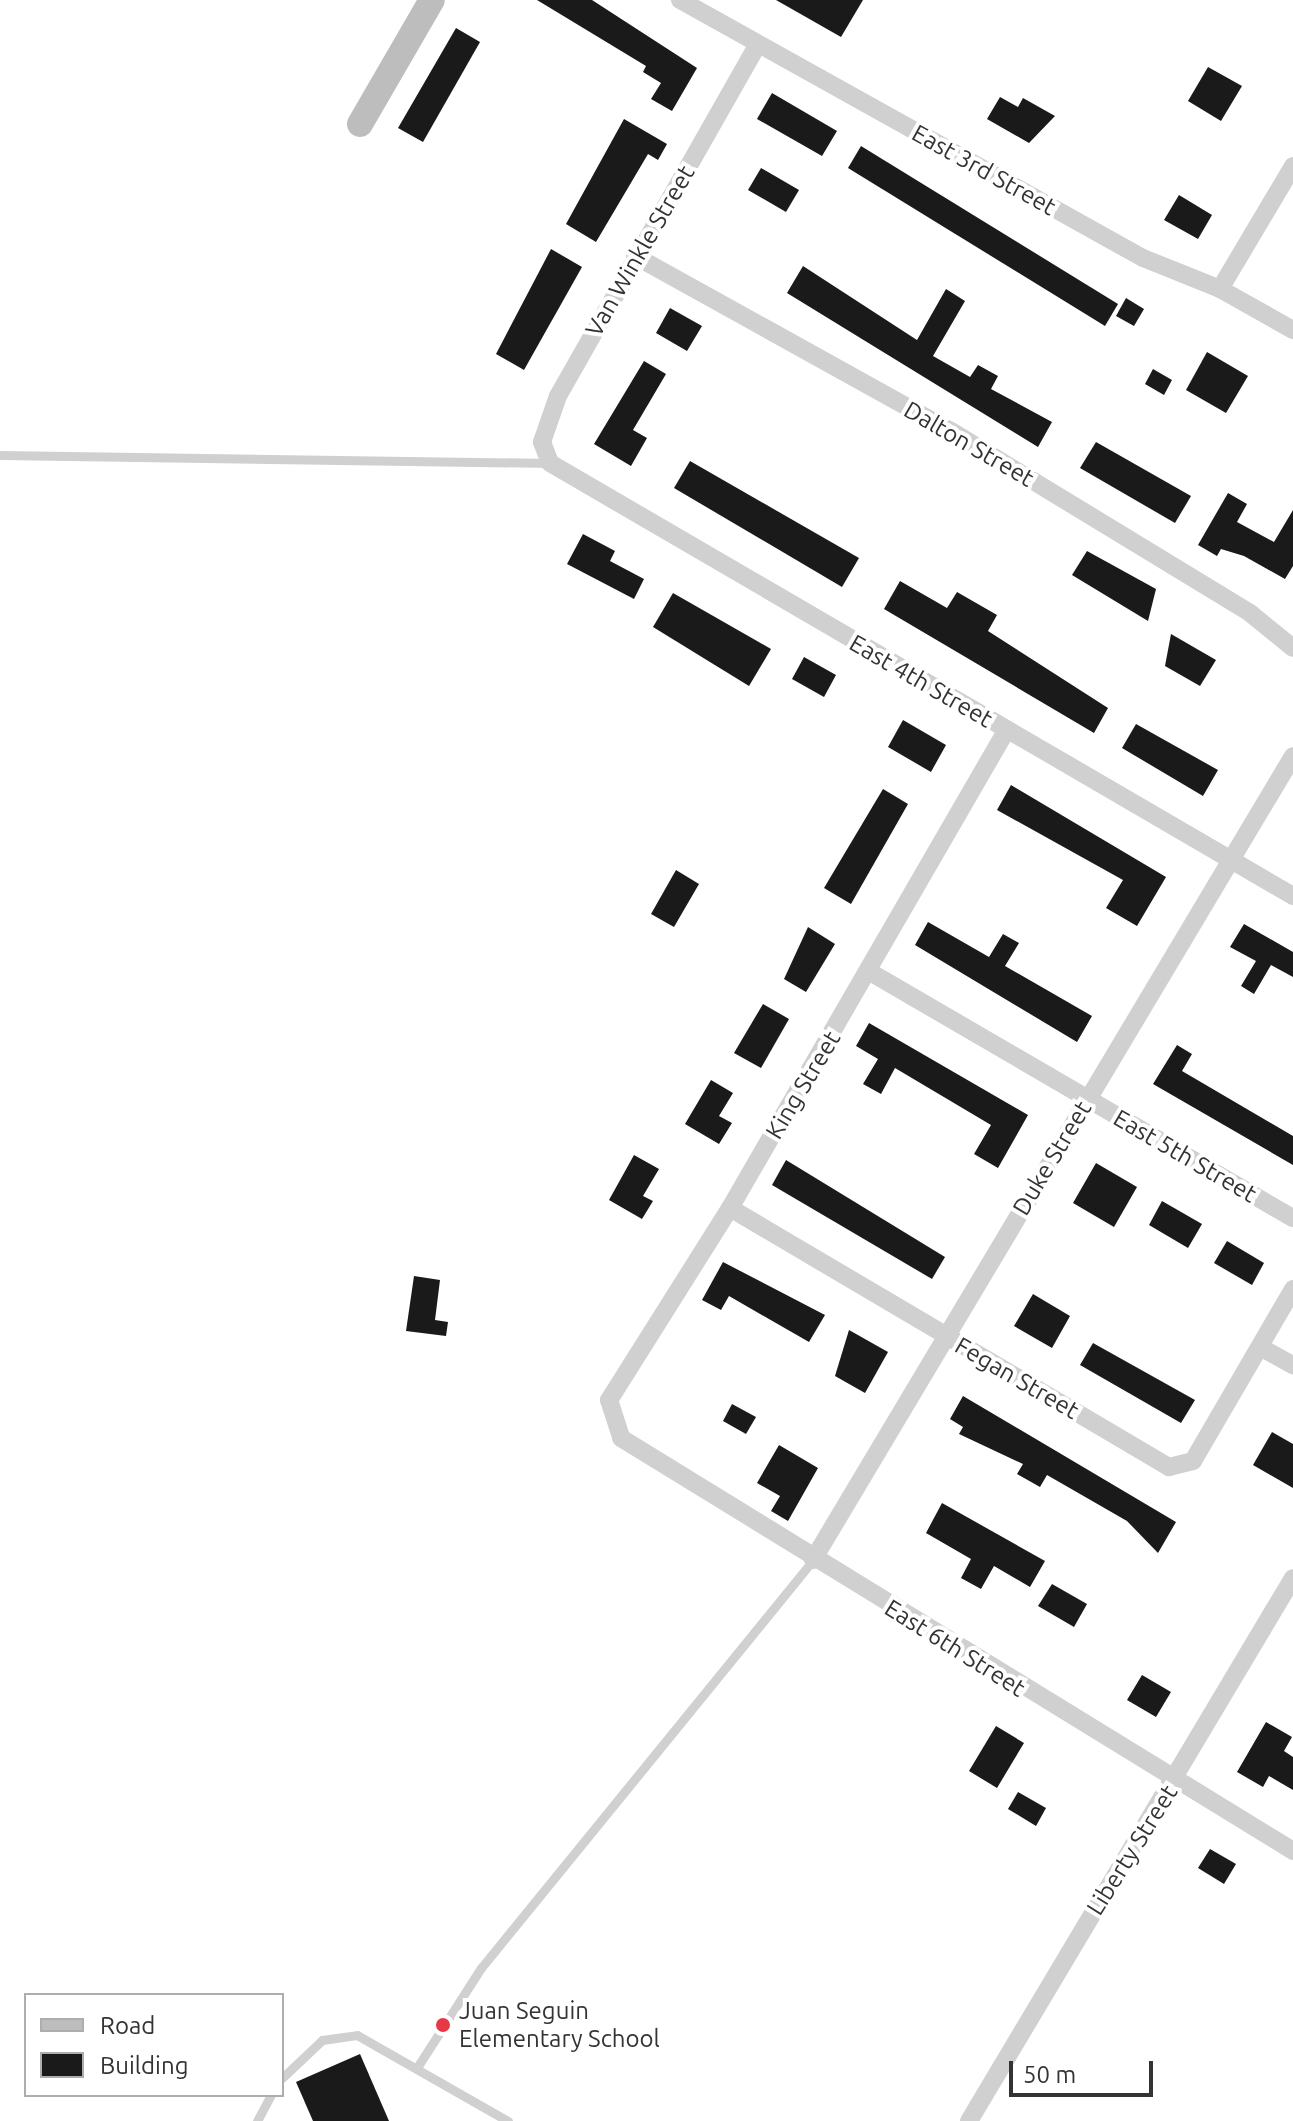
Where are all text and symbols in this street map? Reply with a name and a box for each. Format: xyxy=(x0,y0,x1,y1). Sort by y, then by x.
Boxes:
street label: East 3rd Street xyxy=(907,119,1061,221)
street label: Van Winkle Street xyxy=(579,160,701,342)
street label: Dalton Street xyxy=(899,395,1039,493)
street label: East 4th Street xyxy=(844,628,998,734)
street label: King Street xyxy=(760,1026,846,1144)
street label: Duke Street xyxy=(1007,1096,1097,1220)
street label: East 5th Street xyxy=(1108,1103,1262,1209)
street label: Fegan Street xyxy=(950,1331,1084,1425)
street label: East 6th Street xyxy=(879,1593,1031,1703)
street label: Liberty Street xyxy=(1081,1780,1183,1920)
legend xyxy=(24,1993,284,2097)
place label: Juan Seguin Elementary School xyxy=(459,1997,660,2053)
text: Road xyxy=(100,2012,155,2039)
marker: Juan Seguin Elementary School xyxy=(434,2016,452,2034)
scale bar xyxy=(1013,2045,1157,2095)
text: Building xyxy=(100,2052,188,2079)
text: 50 m xyxy=(1023,2061,1076,2088)

